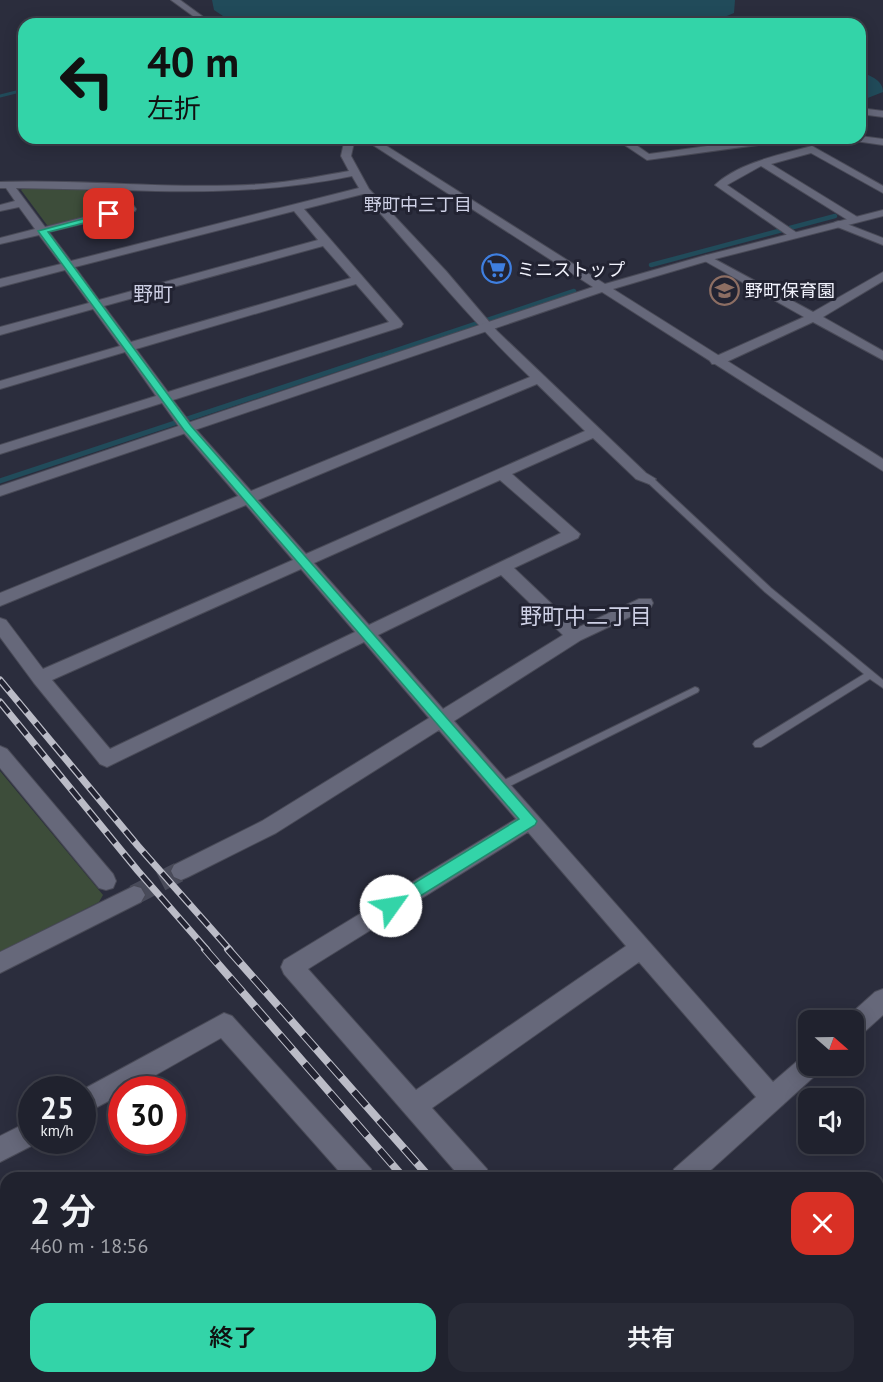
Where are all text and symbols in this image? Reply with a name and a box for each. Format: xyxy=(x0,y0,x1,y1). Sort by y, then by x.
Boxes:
text: 40 m xyxy=(147,34,239,89)
icon: left xyxy=(48,42,126,120)
text: 左折 xyxy=(147,91,201,125)
pin xyxy=(83,188,134,239)
district label: 野町中三丁目 xyxy=(364,193,472,216)
icon: arrive xyxy=(92,197,125,230)
supermarket icon: ミニストップ xyxy=(480,253,512,285)
place label: ミニストップ xyxy=(517,258,625,281)
school or university icon: 野町保育園 xyxy=(708,274,740,306)
place label: 野町保育園 xyxy=(745,279,835,302)
district label: 野町 xyxy=(133,281,173,307)
district label: 野町中二丁目 xyxy=(520,602,652,630)
position arrow xyxy=(359,874,423,938)
north arrow xyxy=(798,1010,864,1076)
map controls xyxy=(798,1010,864,1154)
speed limit sign: 30 xyxy=(108,1076,186,1154)
text: 25 xyxy=(40,1088,74,1127)
button: sound xyxy=(798,1088,864,1154)
text: km/h xyxy=(41,1121,73,1140)
text: 2 分 xyxy=(30,1187,96,1234)
button: close xyxy=(791,1192,854,1255)
text: 460 m · 18:56 xyxy=(30,1233,148,1259)
button: 終了 xyxy=(30,1303,436,1372)
button: 共有 xyxy=(448,1303,854,1372)

